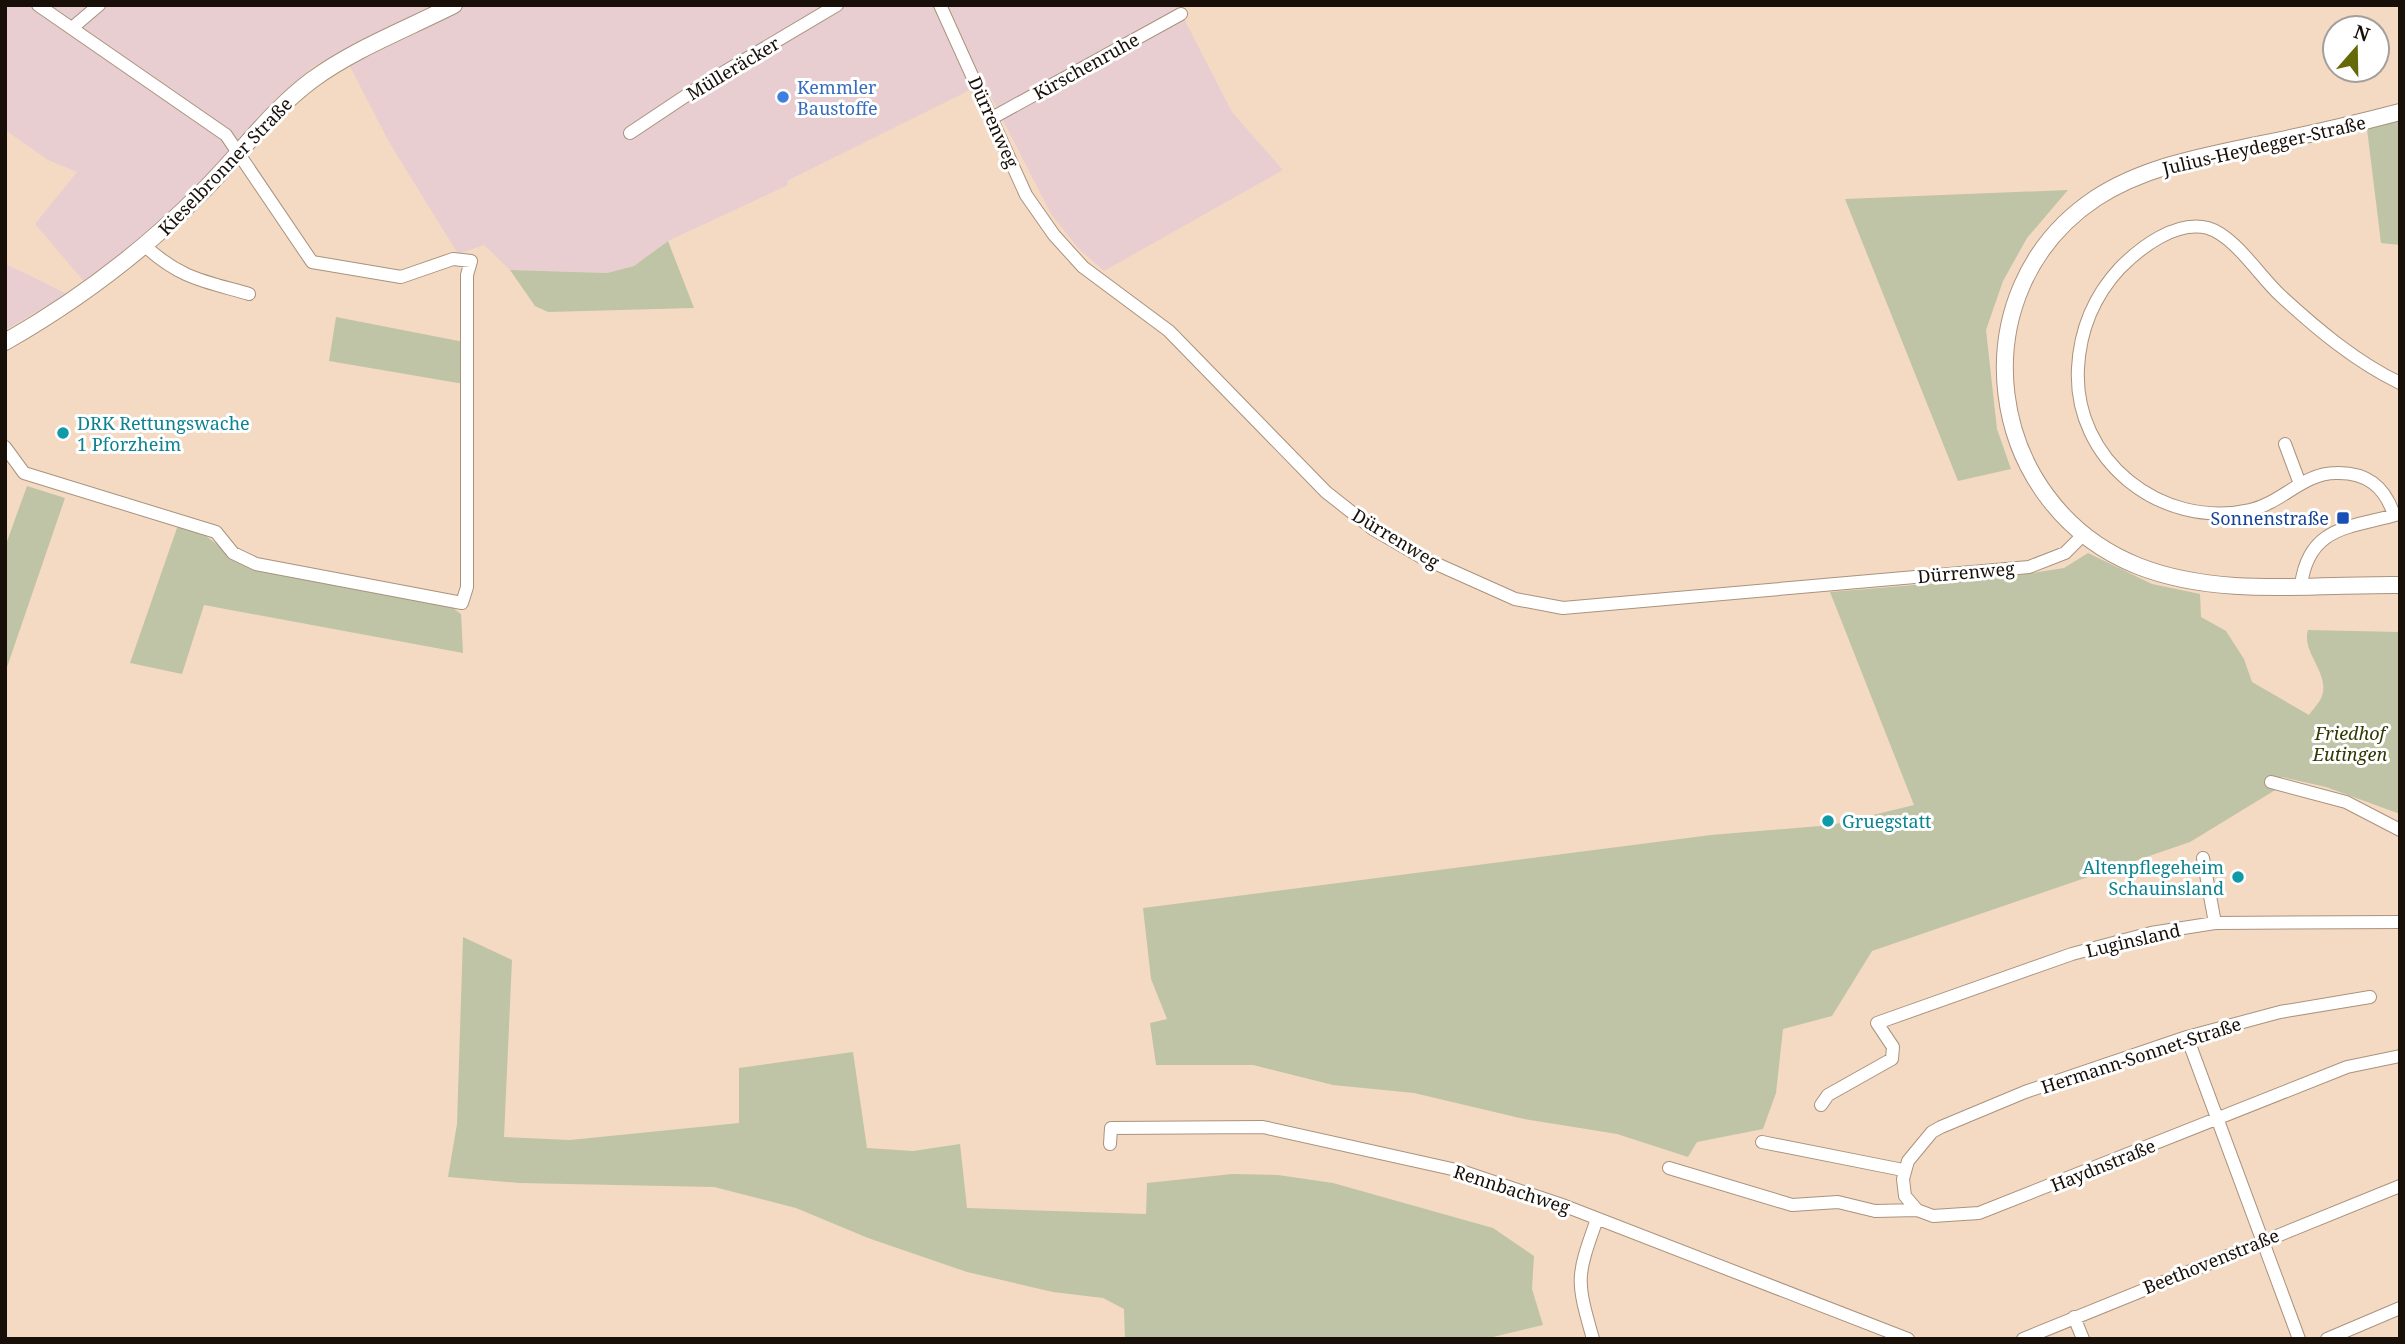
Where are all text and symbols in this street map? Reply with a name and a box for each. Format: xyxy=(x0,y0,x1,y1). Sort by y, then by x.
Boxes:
north arrow xyxy=(2321,14,2391,84)
text: N xyxy=(2350,18,2373,48)
street label: Kirschenruhe xyxy=(1029,27,1143,105)
street label: Mülleräcker xyxy=(682,31,784,105)
street label: Dürrenweg xyxy=(963,73,1025,172)
place label: Kemmler Baustoffe xyxy=(797,75,878,120)
marker: Kemmler Baustoffe xyxy=(775,89,791,105)
street label: Kieselbronner Straße xyxy=(153,92,297,240)
street label: Julius-Heydegger-Straße xyxy=(2159,110,2368,180)
place label: DRK Rettungswache 1 Pforzheim xyxy=(77,411,250,456)
marker: DRK Rettungswache 1 Pforzheim xyxy=(55,425,71,441)
street label: Dürrenweg xyxy=(1348,503,1444,574)
place label: Sonnenstraße xyxy=(2210,506,2329,530)
marker: Sonnenstraße xyxy=(2335,510,2351,526)
street label: Dürrenweg xyxy=(1916,556,2016,588)
park label: Friedhof Eutingen xyxy=(2312,721,2389,766)
place label: Gruegstatt xyxy=(1842,809,1931,833)
marker: Gruegstatt xyxy=(1820,813,1836,829)
place label: Altenpflegeheim Schauinsland xyxy=(2082,855,2224,900)
marker: Altenpflegeheim Schauinsland xyxy=(2230,869,2246,885)
street label: Luginsland xyxy=(2083,917,2183,963)
street label: Hermann-Sonnet-Straße xyxy=(2038,1011,2244,1099)
street label: Haydnstraße xyxy=(2047,1133,2159,1197)
street label: Rennbachweg xyxy=(1451,1159,1574,1219)
street label: Beethovenstraße xyxy=(2139,1223,2283,1299)

